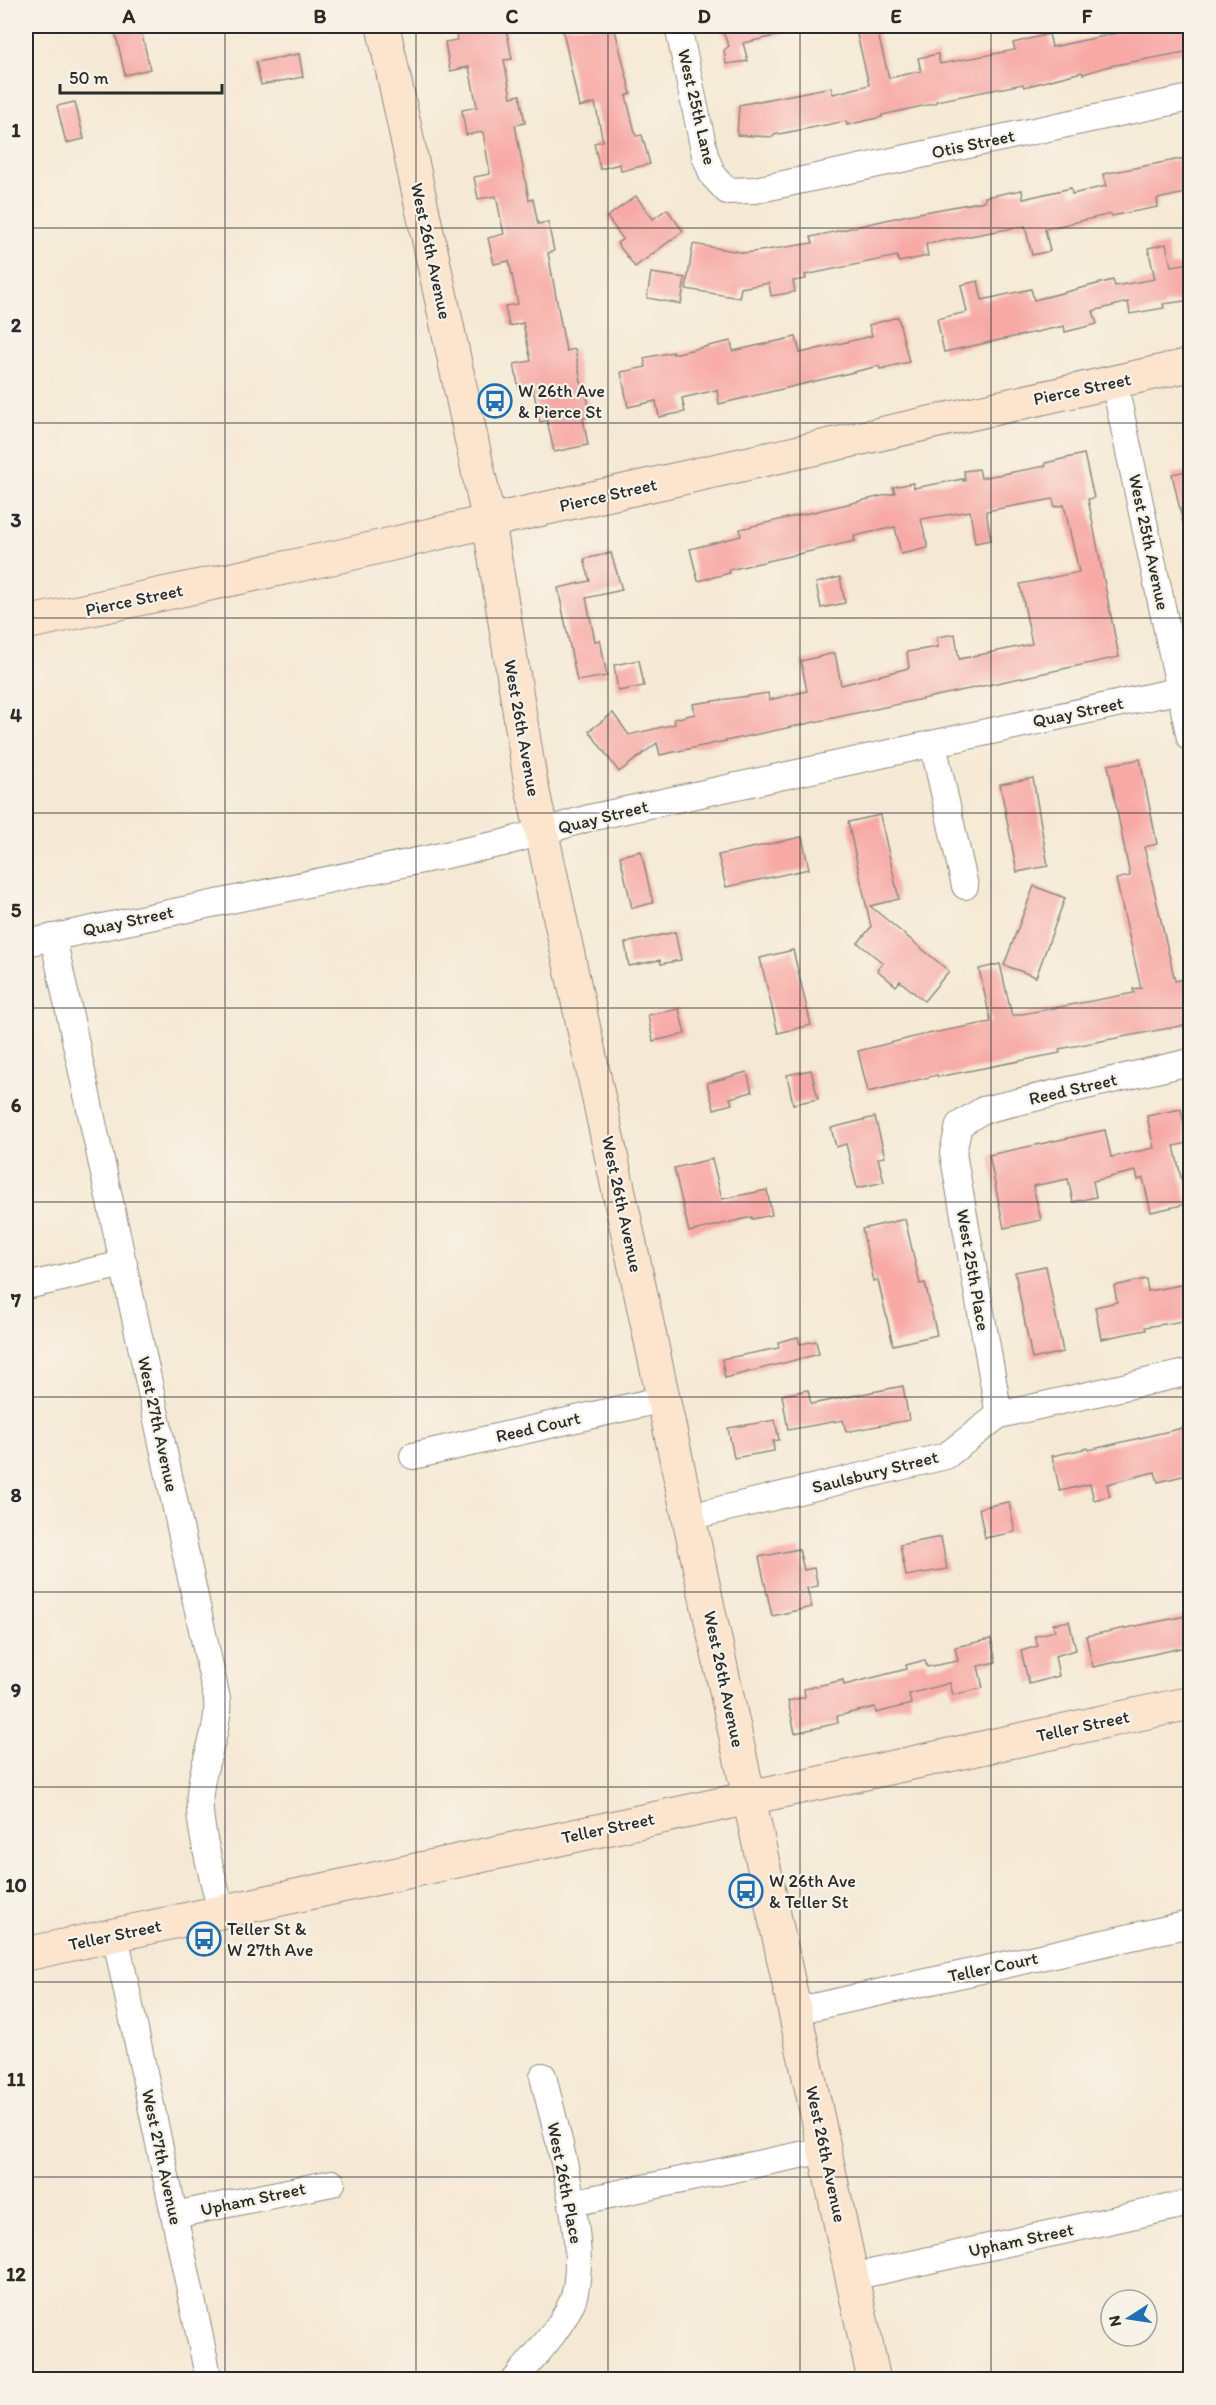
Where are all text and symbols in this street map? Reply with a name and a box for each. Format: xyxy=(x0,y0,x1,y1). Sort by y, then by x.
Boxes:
text: A xyxy=(122,4,136,28)
text: B xyxy=(314,4,327,28)
text: C xyxy=(506,4,519,28)
text: D xyxy=(697,4,711,28)
text: E xyxy=(890,4,902,28)
text: F xyxy=(1082,4,1093,28)
street label: West 25th Lane xyxy=(673,47,721,167)
scale bar xyxy=(60,57,222,95)
text: 50 m xyxy=(69,67,109,89)
text: 1 xyxy=(11,118,21,142)
street label: Otis Street xyxy=(929,124,1017,164)
street label: West 26th Avenue xyxy=(406,181,456,321)
text: 2 xyxy=(11,313,22,337)
street label: Pierce Street xyxy=(1031,368,1133,410)
place label: W 26th Ave & Pierce St xyxy=(518,380,605,423)
bus stop icon: W 26th Ave & Pierce St xyxy=(477,383,513,419)
street label: West 25th Avenue xyxy=(1124,472,1174,612)
street label: Pierce Street xyxy=(557,473,659,517)
text: 3 xyxy=(11,508,22,532)
street label: Pierce Street xyxy=(83,579,185,621)
street label: West 26th Avenue xyxy=(499,658,545,798)
street label: Quay Street xyxy=(1031,692,1126,732)
text: 4 xyxy=(10,703,22,727)
street label: Quay Street xyxy=(556,795,651,839)
text: 5 xyxy=(11,898,22,922)
street label: Quay Street xyxy=(81,901,176,941)
street label: Reed Street xyxy=(1027,1068,1119,1110)
text: 6 xyxy=(11,1093,22,1117)
street label: West 26th Avenue xyxy=(597,1134,647,1274)
street label: West 25th Place xyxy=(951,1207,995,1333)
text: 7 xyxy=(10,1288,21,1312)
street label: West 27th Avenue xyxy=(133,1354,183,1494)
street label: Reed Court xyxy=(494,1407,583,1447)
street label: Saulsbury Street xyxy=(810,1446,941,1498)
text: 8 xyxy=(11,1483,22,1507)
street label: West 26th Avenue xyxy=(699,1609,749,1749)
text: 9 xyxy=(11,1678,21,1702)
street label: Teller Street xyxy=(1034,1705,1132,1747)
street label: Teller Street xyxy=(559,1807,657,1849)
place label: W 26th Ave & Teller St xyxy=(769,1870,856,1913)
text: 10 xyxy=(5,1873,27,1897)
bus stop icon: W 26th Ave & Teller St xyxy=(728,1873,764,1909)
street label: Teller Street xyxy=(66,1914,164,1956)
place label: Teller St & W 27th Ave xyxy=(227,1918,313,1961)
bus stop icon: Teller St & W 27th Ave xyxy=(186,1921,222,1957)
street label: Teller Court xyxy=(946,1947,1040,1987)
text: 11 xyxy=(7,2067,26,2091)
street label: West 26th Avenue xyxy=(801,2084,851,2224)
street label: West 27th Avenue xyxy=(137,2087,187,2227)
street label: West 26th Place xyxy=(542,2120,588,2246)
street label: Upham Street xyxy=(198,2177,308,2221)
street label: Upham Street xyxy=(966,2218,1076,2262)
text: 12 xyxy=(6,2262,26,2286)
north arrow xyxy=(1099,2288,1159,2348)
text: N xyxy=(1104,2314,1125,2328)

